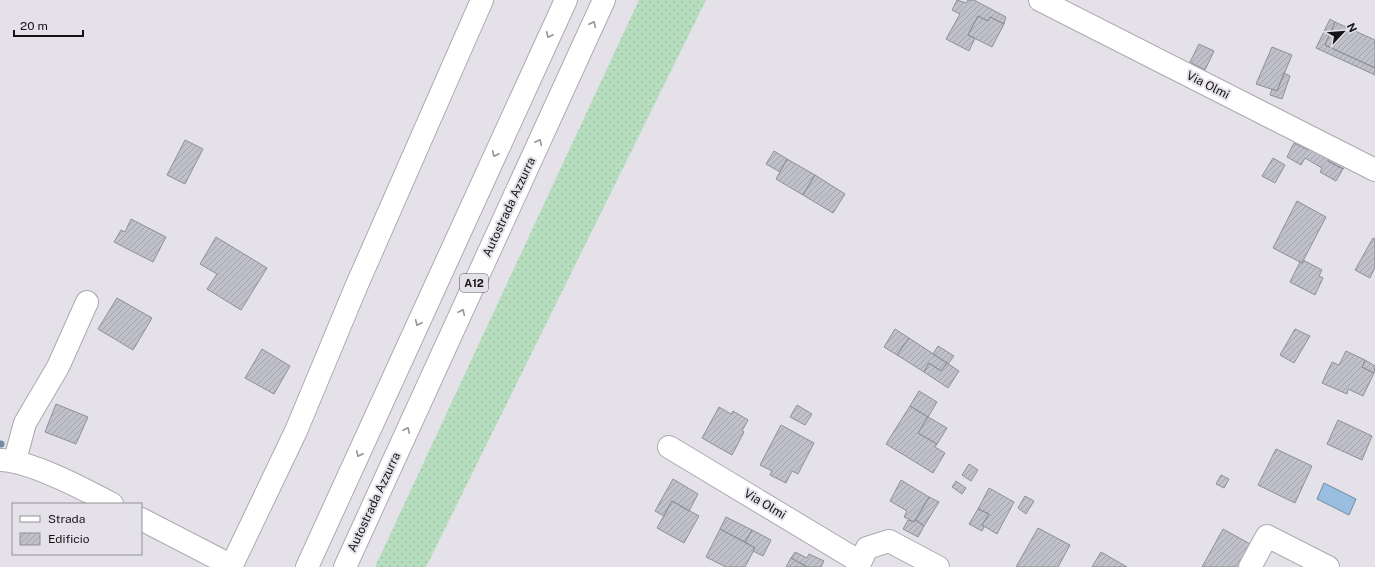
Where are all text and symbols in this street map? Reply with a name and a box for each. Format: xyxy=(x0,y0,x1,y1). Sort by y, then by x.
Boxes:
scale bar xyxy=(14,12,83,38)
north arrow xyxy=(1323,12,1363,52)
text: 20 m xyxy=(20,19,48,33)
one-way arrow xyxy=(588,21,596,29)
text: N xyxy=(1345,21,1359,34)
one-way arrow xyxy=(546,31,554,39)
street label: Via Olmi xyxy=(1184,68,1232,102)
one-way arrow xyxy=(534,139,542,147)
one-way arrow xyxy=(492,150,500,157)
street label: Autostrada Azzurra xyxy=(480,155,538,259)
road number: A12 xyxy=(460,274,488,292)
one-way arrow xyxy=(457,308,465,315)
one-way arrow xyxy=(415,319,423,326)
one-way arrow xyxy=(403,426,411,433)
street label: Autostrada Azzurra xyxy=(345,450,403,554)
one-way arrow xyxy=(356,450,364,457)
street label: Via Olmi xyxy=(742,486,788,522)
legend xyxy=(12,503,142,555)
text: Strada xyxy=(48,512,85,526)
text: Edificio xyxy=(48,532,90,546)

